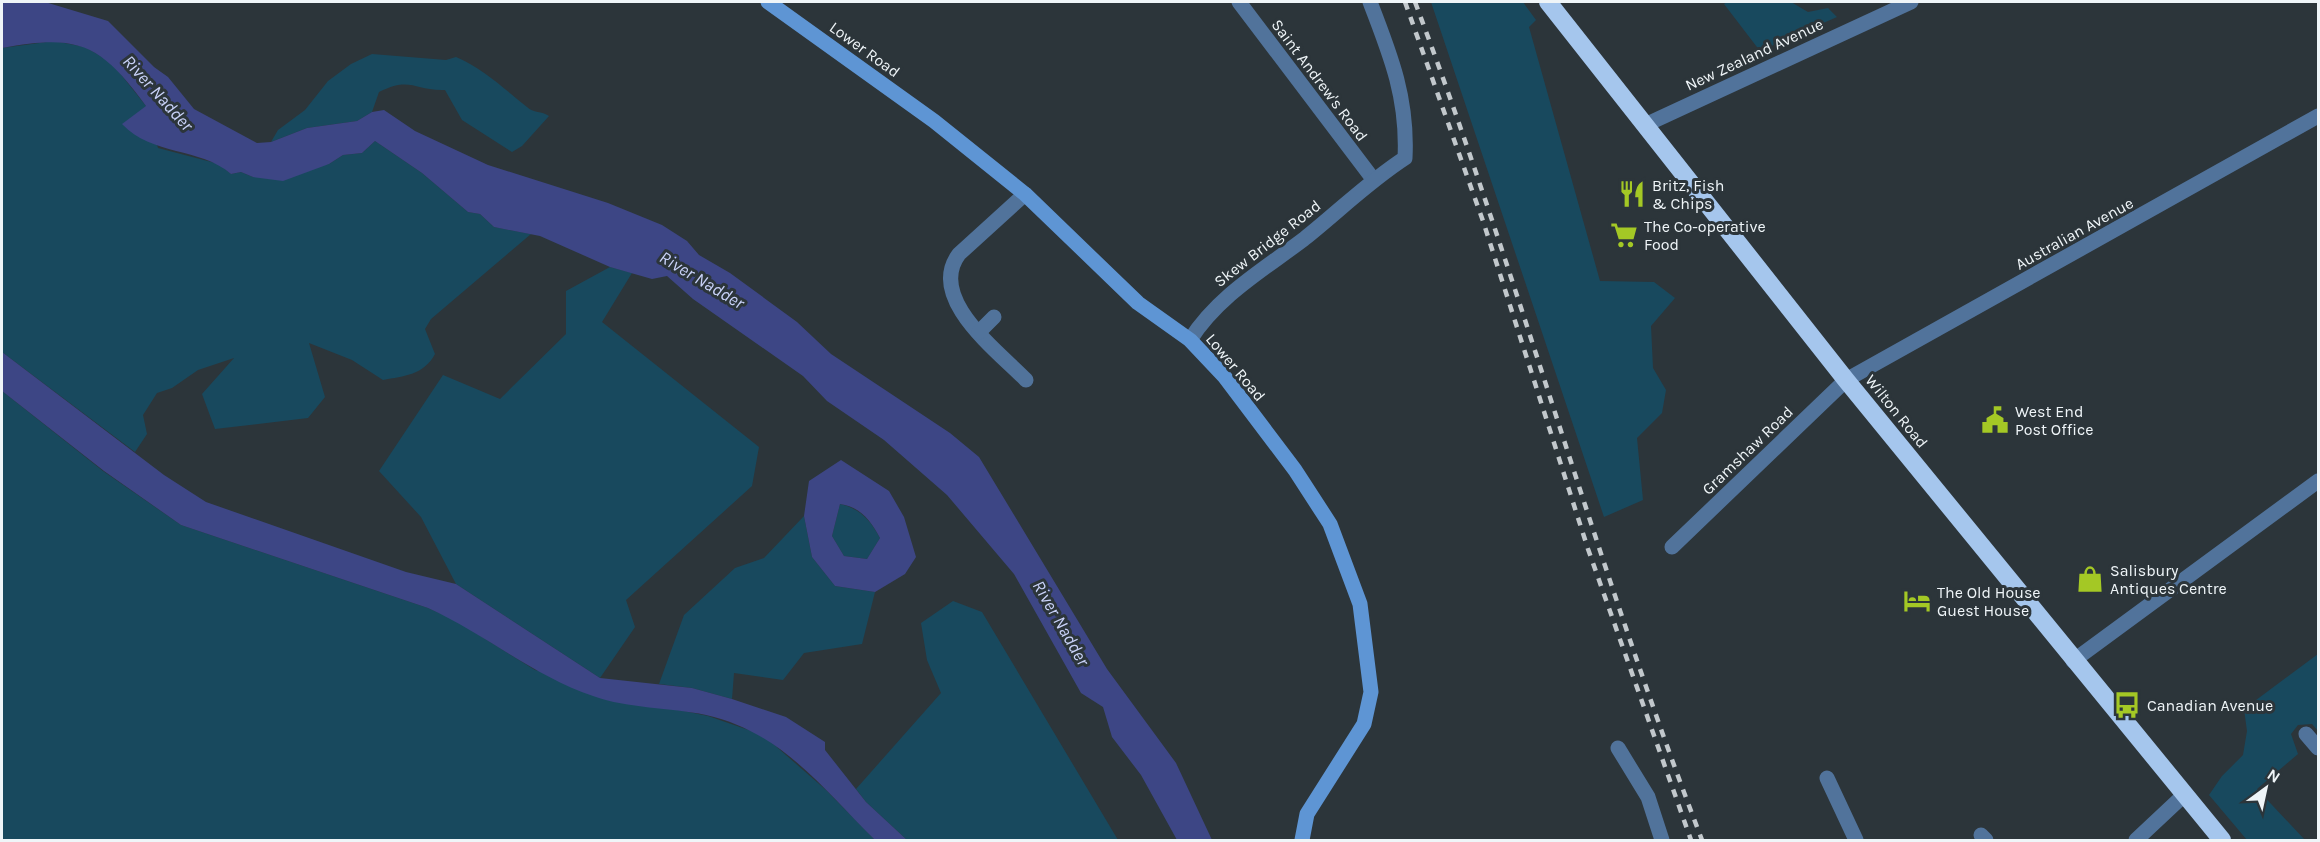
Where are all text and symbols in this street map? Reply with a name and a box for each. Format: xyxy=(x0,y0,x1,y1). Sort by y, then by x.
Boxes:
street label: New Zealand Avenue xyxy=(1682,14,1826,95)
street label: Saint Andrew's Road xyxy=(1268,16,1372,145)
street label: Lower Road xyxy=(826,17,904,81)
water label: River Nadder xyxy=(118,50,199,136)
place label: Britz, Fish & Chips xyxy=(1652,176,1724,213)
restaurant icon: Britz, Fish & Chips xyxy=(1617,179,1647,209)
street label: Australian Avenue xyxy=(2012,193,2137,274)
street label: Skew Bridge Road xyxy=(1210,196,1324,291)
place label: The Co-operative Food xyxy=(1644,217,1766,254)
supermarket icon: The Co-operative Food xyxy=(1609,220,1639,250)
water label: River Nadder xyxy=(656,246,749,314)
street label: Lower Road xyxy=(1202,330,1269,405)
street label: Wilton Road xyxy=(1861,371,1932,452)
street label: Gramshaw Road xyxy=(1698,402,1797,499)
place label: West End Post Office xyxy=(2015,402,2093,439)
public building icon: West End Post Office xyxy=(1980,405,2010,435)
place label: Salisbury Antiques Centre xyxy=(2110,561,2227,598)
shop icon: Salisbury Antiques Centre xyxy=(2075,564,2105,594)
water label: River Nadder xyxy=(1028,576,1095,670)
place label: The Old House Guest House xyxy=(1937,583,2041,620)
hotel icon: The Old House Guest House xyxy=(1902,586,1932,616)
bus stop icon: Canadian Avenue xyxy=(2112,690,2142,720)
place label: Canadian Avenue xyxy=(2147,696,2273,715)
north arrow xyxy=(2236,758,2296,818)
text: N xyxy=(2264,765,2284,787)

